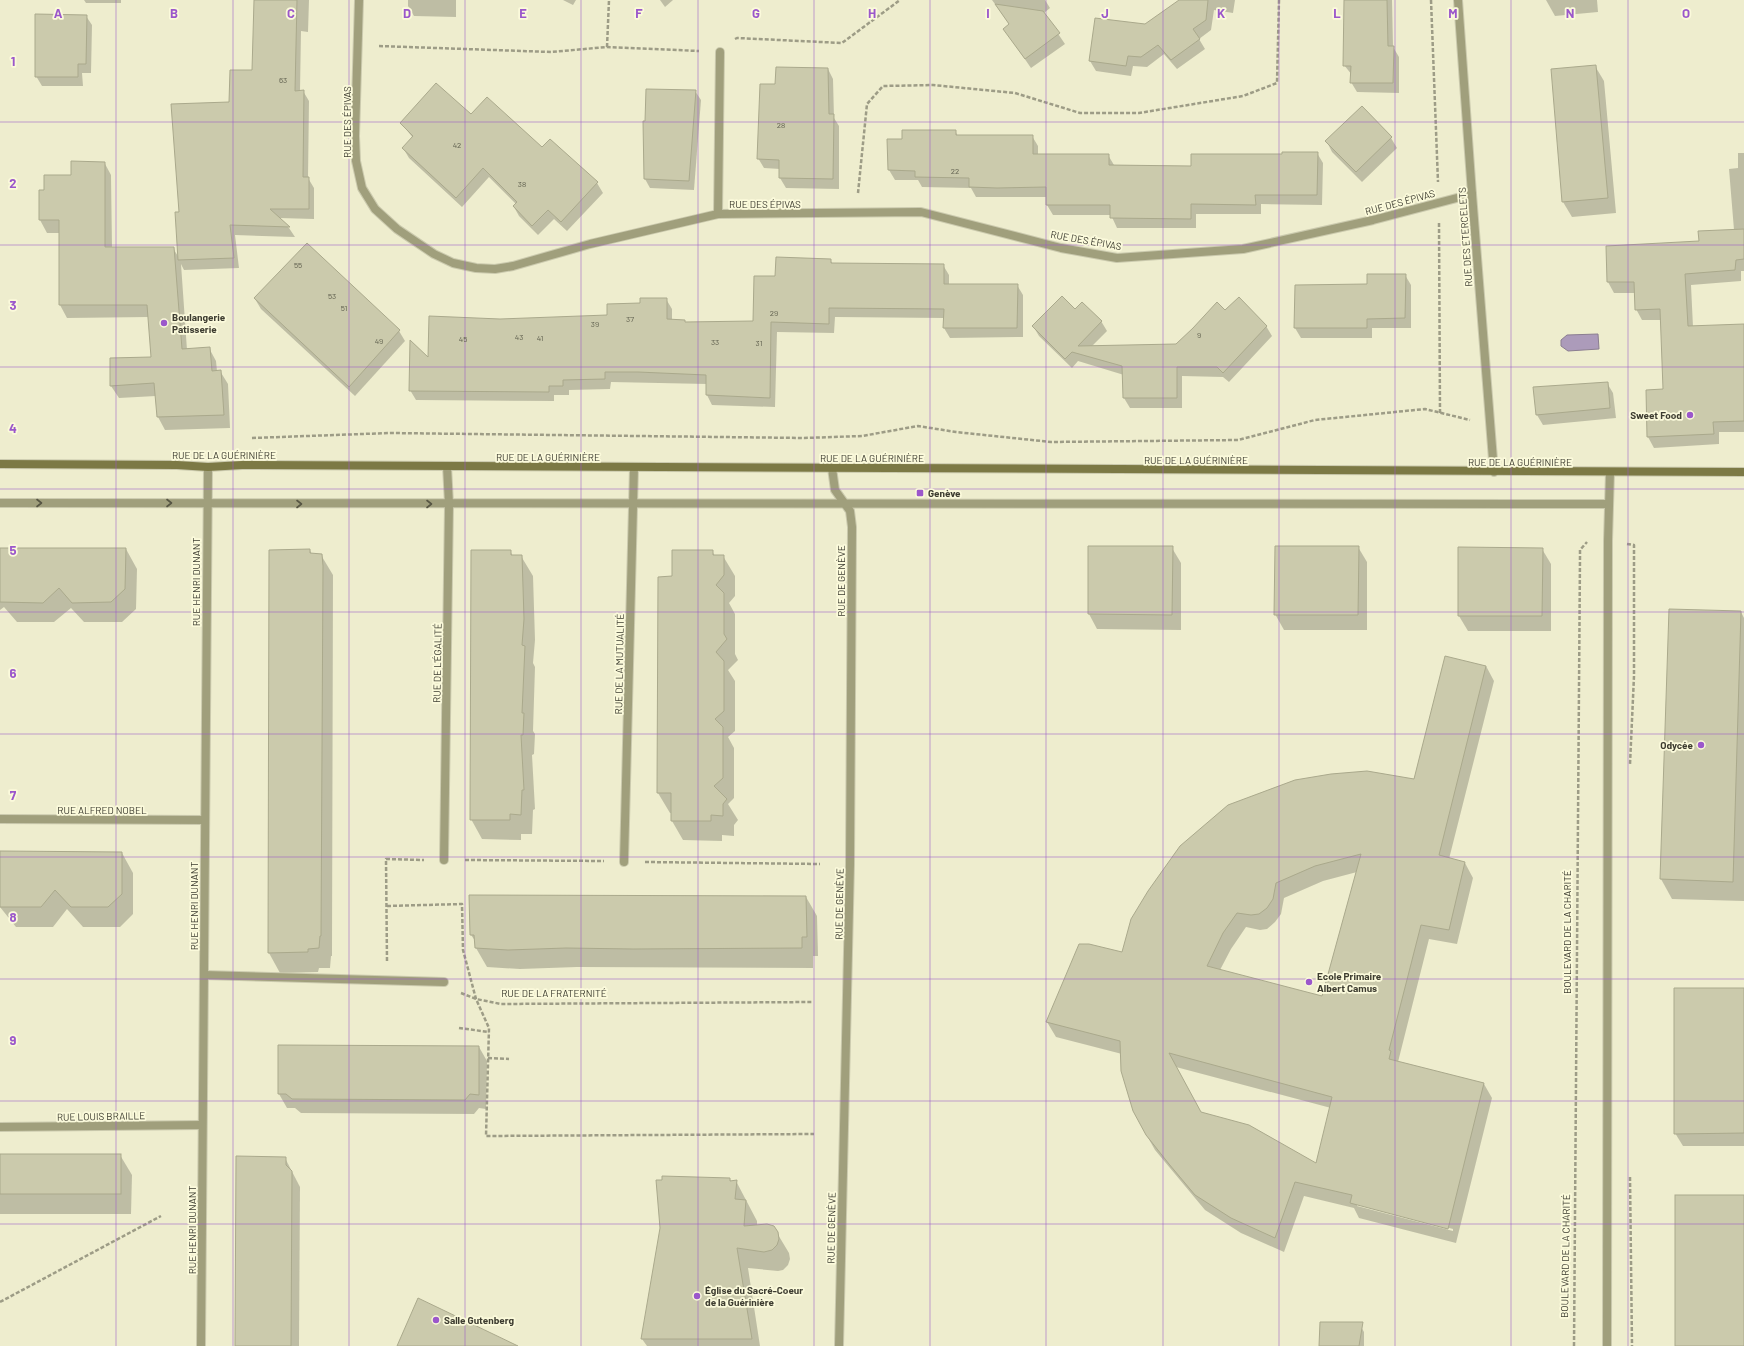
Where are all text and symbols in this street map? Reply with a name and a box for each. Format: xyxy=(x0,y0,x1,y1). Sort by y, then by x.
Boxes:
text: A xyxy=(54,5,63,21)
text: B xyxy=(170,5,178,21)
text: C xyxy=(287,5,295,21)
text: D xyxy=(403,5,411,21)
text: E xyxy=(519,5,527,21)
text: F xyxy=(635,5,643,21)
text: G xyxy=(752,5,760,21)
text: H xyxy=(868,5,876,21)
text: I xyxy=(986,5,990,21)
text: J xyxy=(1101,5,1109,21)
text: K xyxy=(1217,5,1225,21)
text: L xyxy=(1333,5,1341,21)
text: M xyxy=(1448,5,1458,21)
text: N xyxy=(1566,5,1574,21)
text: O xyxy=(1682,5,1690,21)
text: 1 xyxy=(11,53,15,69)
house number: 63 xyxy=(279,75,287,85)
street label: RUE DES ÉPIVAS xyxy=(341,86,353,158)
house number: 28 xyxy=(777,120,785,130)
house number: 42 xyxy=(453,140,461,150)
house number: 22 xyxy=(951,166,959,176)
text: 2 xyxy=(9,175,17,191)
house number: 38 xyxy=(518,179,526,189)
street label: RUE DES ÉPIVAS xyxy=(1364,187,1436,217)
street label: RUE DES ETERCELETS xyxy=(1456,187,1474,287)
street label: RUE DES ÉPIVAS xyxy=(729,198,801,210)
street label: RUE DES ÉPIVAS xyxy=(1050,228,1123,252)
house number: 55 xyxy=(294,260,302,270)
house number: 53 xyxy=(328,291,336,301)
text: 3 xyxy=(9,297,17,313)
house number: 51 xyxy=(341,303,348,313)
house number: 29 xyxy=(770,308,778,318)
place label: Boulangerie Patisserie xyxy=(172,311,226,335)
house number: 37 xyxy=(626,314,634,324)
marker: Boulangerie Patisserie xyxy=(159,318,169,328)
house number: 39 xyxy=(591,319,599,329)
house number: 9 xyxy=(1197,330,1201,340)
house number: 43 xyxy=(515,332,523,342)
house number: 41 xyxy=(537,333,543,343)
house number: 45 xyxy=(459,334,467,344)
house number: 49 xyxy=(375,336,383,346)
house number: 33 xyxy=(711,337,719,347)
house number: 31 xyxy=(756,338,763,348)
place label: Sweet Food xyxy=(1630,409,1682,421)
marker: Sweet Food xyxy=(1685,410,1695,420)
text: 4 xyxy=(9,420,17,436)
street label: RUE DE LA GUÉRINIÈRE xyxy=(172,449,276,461)
street label: RUE DE LA GUÉRINIÈRE xyxy=(496,451,600,463)
street label: RUE DE LA GUÉRINIÈRE xyxy=(820,452,924,464)
street label: RUE DE LA GUÉRINIÈRE xyxy=(1144,454,1248,466)
street label: RUE DE LA GUÉRINIÈRE xyxy=(1468,456,1572,468)
place label: Genève xyxy=(928,487,961,499)
marker: Genève xyxy=(915,488,925,498)
one-way arrow xyxy=(36,499,42,507)
one-way arrow xyxy=(166,499,172,507)
one-way arrow xyxy=(296,500,302,508)
one-way arrow xyxy=(426,500,432,508)
street label: RUE HENRI DUNANT xyxy=(190,537,202,626)
text: 5 xyxy=(9,542,17,558)
street label: RUE DE GENÈVE xyxy=(835,545,847,617)
street label: RUE DE LA MUTUALITÉ xyxy=(612,613,626,715)
street label: RUE DE L'ÉGALITÉ xyxy=(430,623,444,703)
text: 6 xyxy=(10,665,17,681)
place label: Odycée xyxy=(1660,739,1694,751)
marker: Odycée xyxy=(1696,740,1706,750)
text: 7 xyxy=(10,787,17,803)
street label: RUE ALFRED NOBEL xyxy=(57,804,147,816)
street label: RUE HENRI DUNANT xyxy=(188,861,200,950)
street label: RUE DE GENÈVE xyxy=(832,868,846,940)
street label: BOULEVARD DE LA CHARITÉ xyxy=(1561,870,1573,994)
text: 8 xyxy=(9,909,17,925)
place label: Ecole Primaire Albert Camus xyxy=(1317,970,1382,994)
marker: Ecole Primaire Albert Camus xyxy=(1304,977,1314,987)
street label: RUE DE LA FRATERNITÉ xyxy=(501,987,607,999)
text: 9 xyxy=(10,1032,17,1048)
street label: RUE LOUIS BRAILLE xyxy=(57,1109,145,1123)
street label: RUE HENRI DUNANT xyxy=(186,1185,198,1274)
street label: RUE DE GENÈVE xyxy=(824,1192,838,1264)
street label: BOULEVARD DE LA CHARITÉ xyxy=(1558,1194,1572,1318)
place label: Église du Sacré-Coeur de la Guérinière xyxy=(705,1284,803,1308)
marker: Église du Sacré-Coeur de la Guérinière xyxy=(692,1291,702,1301)
place label: Salle Gutenberg xyxy=(444,1314,514,1326)
marker: Salle Gutenberg xyxy=(431,1315,441,1325)

